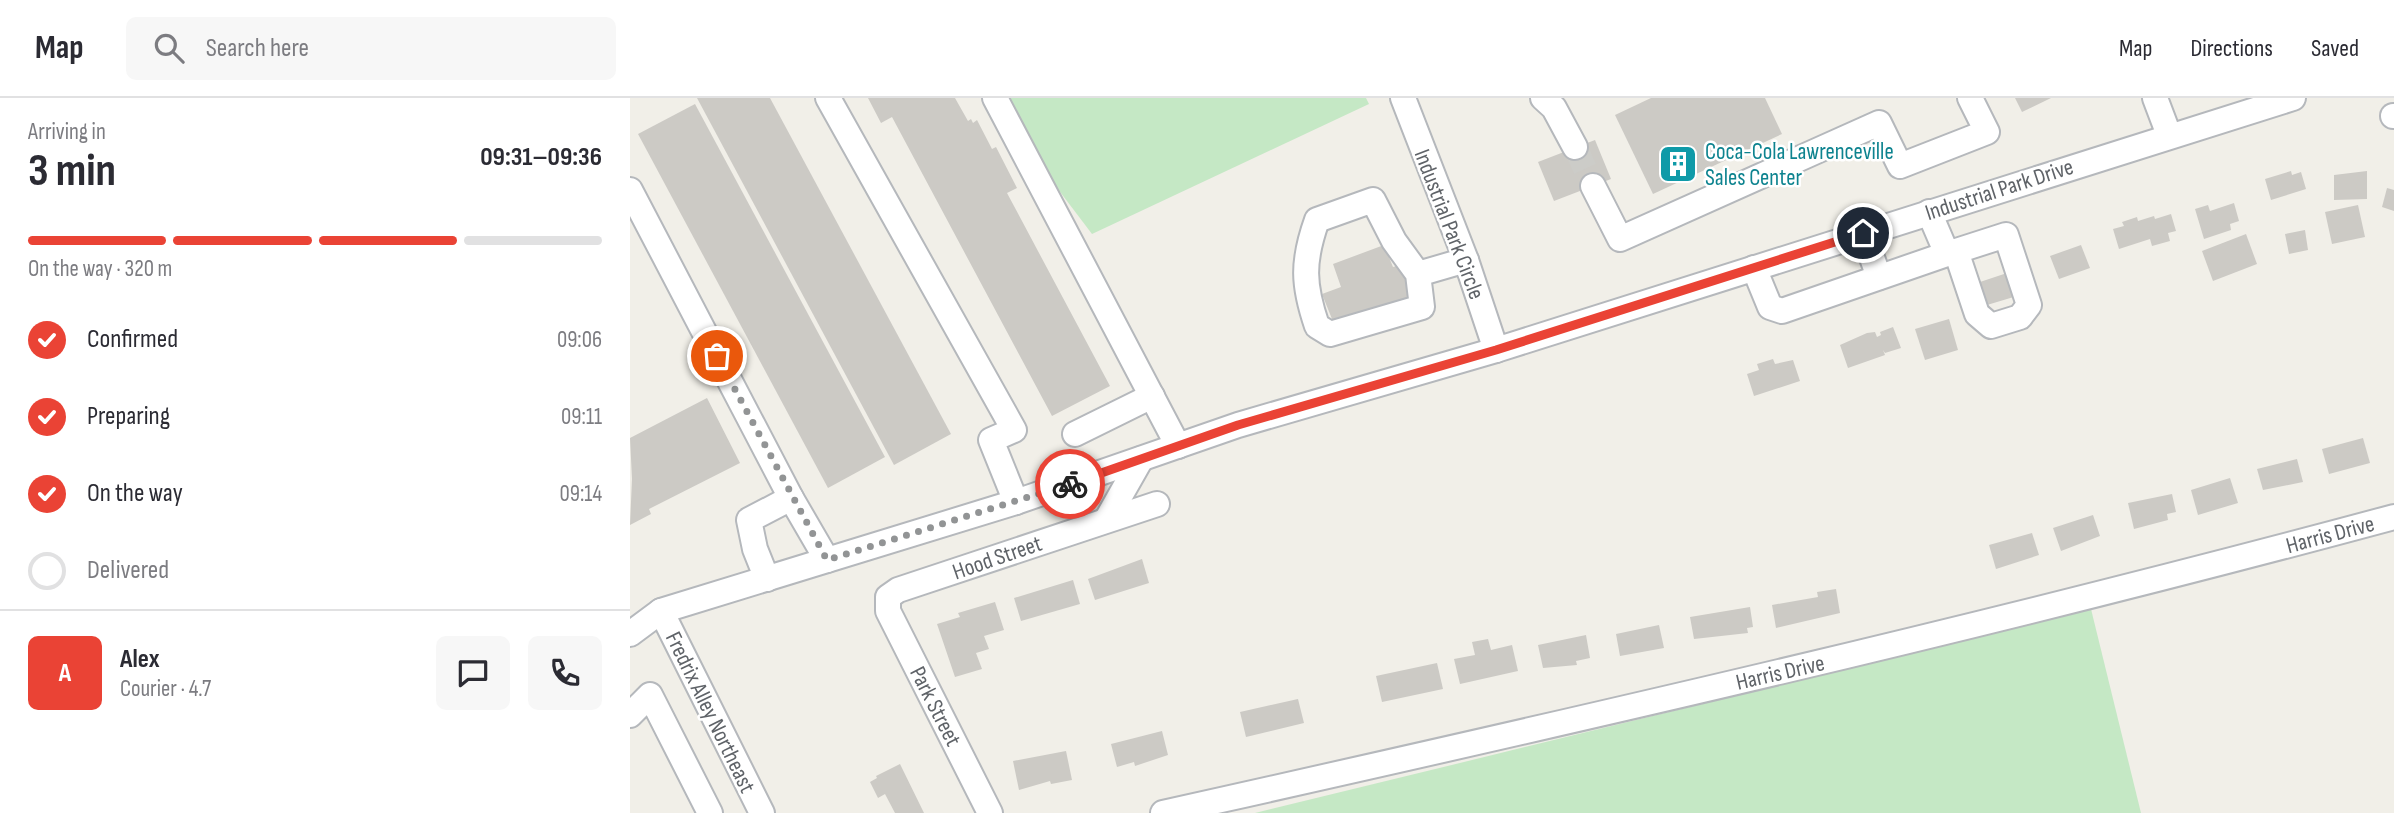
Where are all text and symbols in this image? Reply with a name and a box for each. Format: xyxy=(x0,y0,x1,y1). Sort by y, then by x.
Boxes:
search box xyxy=(126,17,616,80)
text: Map xyxy=(35,28,84,68)
icon: search xyxy=(150,29,188,67)
text: Search here xyxy=(206,33,309,64)
text: Map xyxy=(2119,34,2152,63)
text: Directions xyxy=(2190,34,2273,63)
text: Saved xyxy=(2311,34,2359,63)
text: Arriving in xyxy=(28,118,106,146)
place label: Coca-Cola Lawrenceville Sales Center xyxy=(1705,138,1894,192)
text: 09:31–09:36 xyxy=(480,142,602,173)
building icon: Coca-Cola Lawrenceville Sales Center xyxy=(1657,143,1699,185)
text: 3 min xyxy=(28,144,116,199)
street label: Industrial Park Circle xyxy=(1408,145,1491,303)
street label: Industrial Park Drive xyxy=(1922,153,2077,227)
pin xyxy=(1833,203,1893,263)
icon: home xyxy=(1844,214,1882,252)
text: On the way · 320 m xyxy=(28,255,172,283)
icon: check xyxy=(28,321,66,359)
text: Confirmed xyxy=(87,324,178,355)
text: 09:06 xyxy=(557,326,602,354)
pin xyxy=(687,326,747,386)
icon: bag xyxy=(698,337,736,375)
icon: check xyxy=(28,398,66,436)
text: Preparing xyxy=(87,401,170,432)
text: 09:11 xyxy=(561,403,602,431)
courier xyxy=(1035,449,1105,519)
icon: bike xyxy=(1051,465,1089,503)
icon: check xyxy=(28,475,66,513)
text: On the way xyxy=(87,478,183,509)
text: 09:14 xyxy=(560,480,602,508)
street label: Harris Drive xyxy=(2283,510,2377,560)
street label: Hood Street xyxy=(949,530,1046,586)
text: Delivered xyxy=(87,555,169,586)
street label: Fredrix Alley Northeast xyxy=(659,627,761,798)
button: chat xyxy=(436,636,510,710)
button: phone xyxy=(528,636,602,710)
text: Alex xyxy=(120,644,160,675)
street label: Harris Drive xyxy=(1733,649,1827,697)
text: A xyxy=(59,658,71,689)
street label: Park Street xyxy=(903,662,967,751)
text: Courier · 4.7 xyxy=(120,675,211,703)

